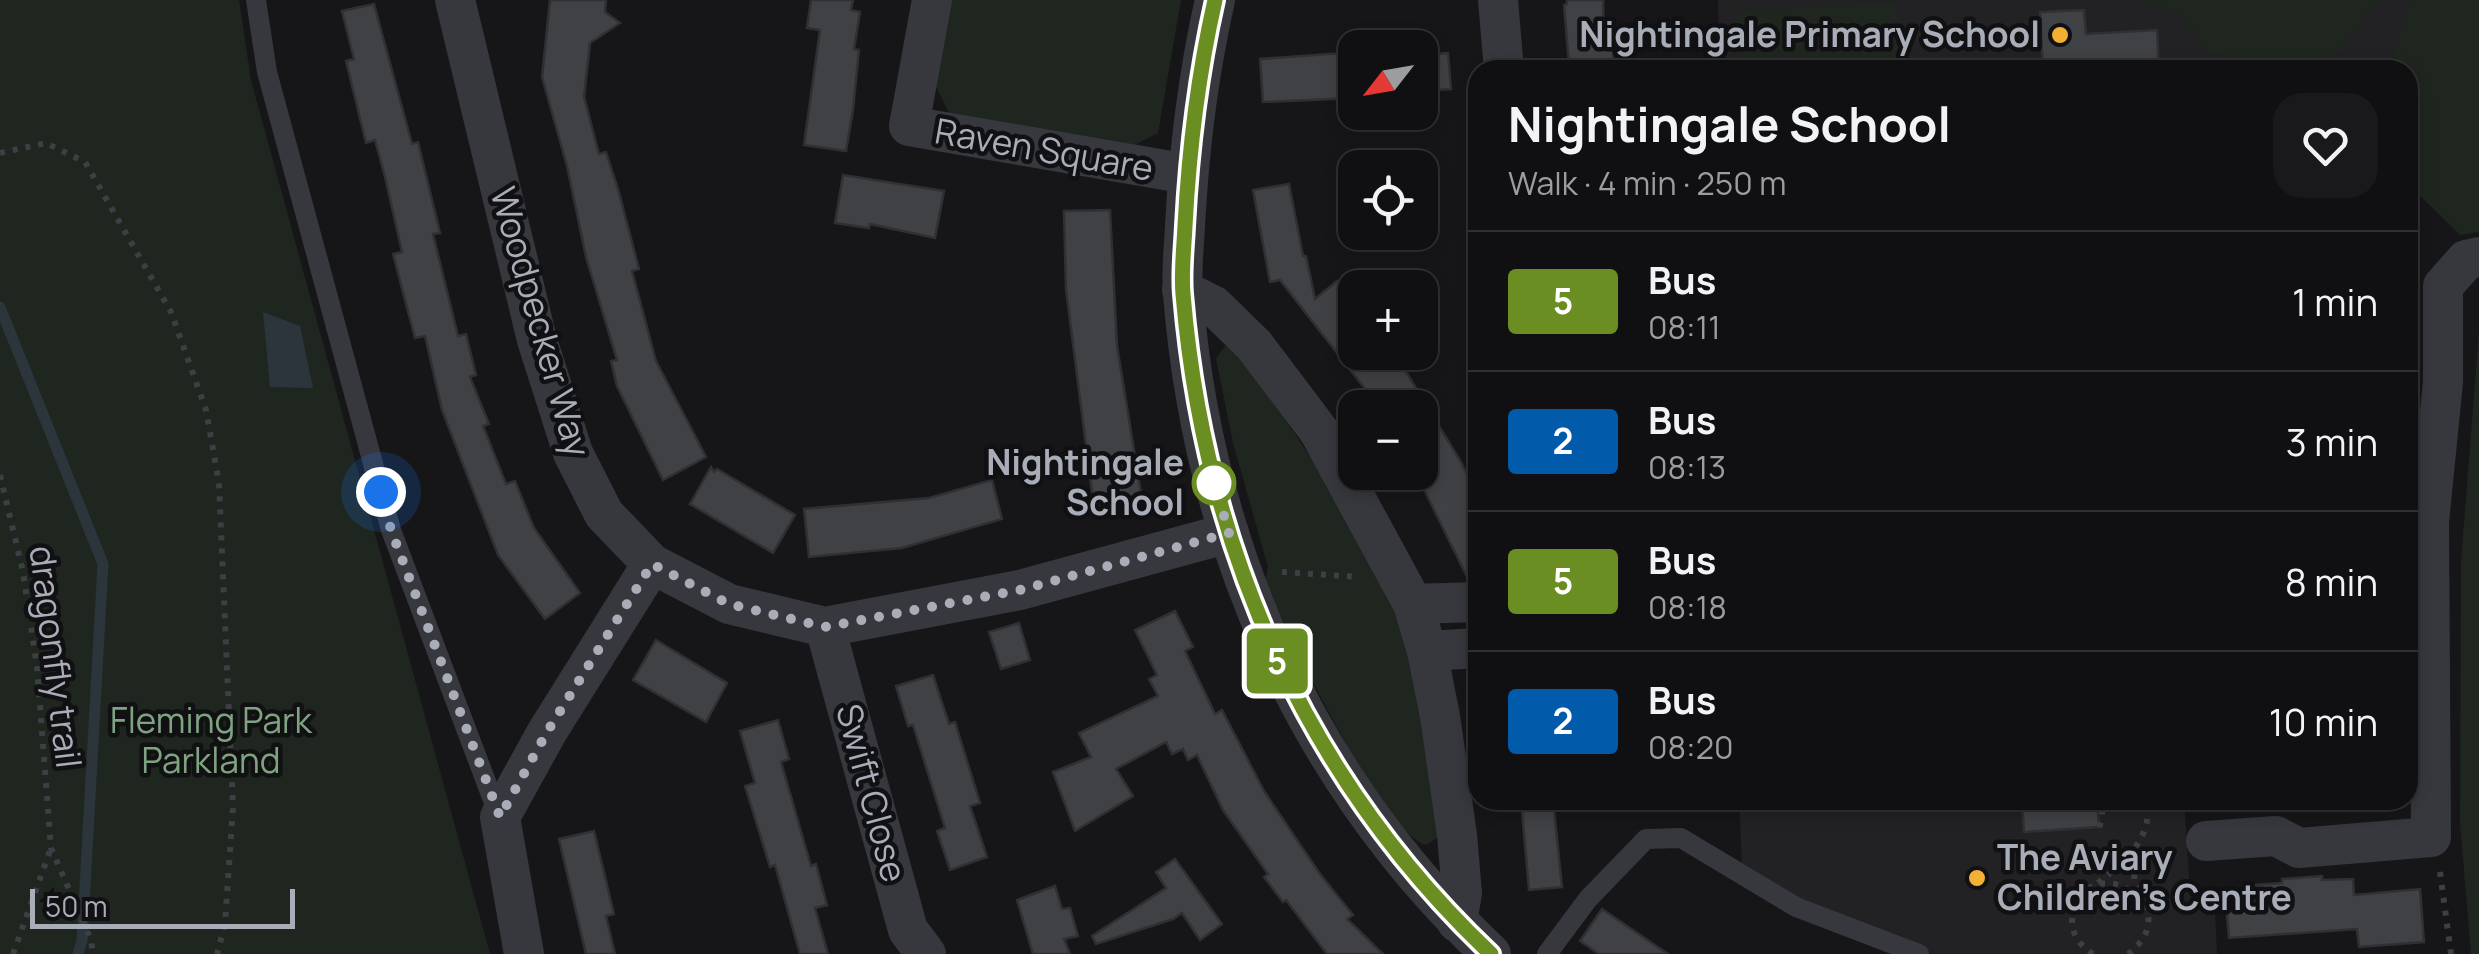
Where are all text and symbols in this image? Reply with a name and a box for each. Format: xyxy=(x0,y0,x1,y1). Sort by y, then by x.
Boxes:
place label: Nightingale Primary School xyxy=(1579,10,2040,58)
marker: Nightingale Primary School xyxy=(2049,24,2071,46)
north arrow xyxy=(1338,30,1438,130)
map controls xyxy=(1338,30,1438,490)
text: Nightingale School xyxy=(1508,91,1951,156)
button: heart xyxy=(2273,93,2378,198)
street label: Raven Square xyxy=(931,106,1157,192)
button: locate xyxy=(1338,150,1438,250)
text: Walk · 4 min · 250 m xyxy=(1508,161,1786,205)
street label: Woodpecker Way xyxy=(480,181,602,462)
text: Bus xyxy=(1648,253,1716,305)
button: + xyxy=(1338,270,1438,370)
text: 1 min xyxy=(2292,275,2378,327)
text: 5 xyxy=(1553,277,1573,325)
text: 08:11 xyxy=(1648,305,1721,349)
button: − xyxy=(1338,390,1438,490)
text: Bus xyxy=(1648,393,1716,445)
text: 3 min xyxy=(2286,415,2378,467)
text: 2 xyxy=(1553,417,1573,465)
place label: Nightingale School xyxy=(986,438,1184,526)
text: 08:13 xyxy=(1648,445,1726,489)
marker: Nightingale School xyxy=(1193,462,1235,504)
your location xyxy=(356,467,406,517)
text: Bus xyxy=(1648,533,1716,585)
street label: dragonfly trail xyxy=(19,543,93,771)
text: 8 min xyxy=(2285,555,2378,607)
text: 5 xyxy=(1553,557,1573,605)
text: 08:18 xyxy=(1648,585,1727,629)
line badge: 5 xyxy=(1244,628,1310,694)
text: 5 xyxy=(1267,637,1287,685)
text: Bus xyxy=(1648,673,1716,725)
text: 10 min xyxy=(2269,695,2378,747)
park label: Fleming Park Parkland xyxy=(110,696,314,784)
text: 2 xyxy=(1553,697,1573,745)
street label: Swift Close xyxy=(825,698,919,887)
text: 08:20 xyxy=(1648,725,1733,769)
place label: The Aviary Children's Centre xyxy=(1997,833,2292,921)
marker: The Aviary Children's Centre xyxy=(1966,867,1988,889)
scale bar xyxy=(30,884,295,928)
text: 50 m xyxy=(45,887,108,925)

